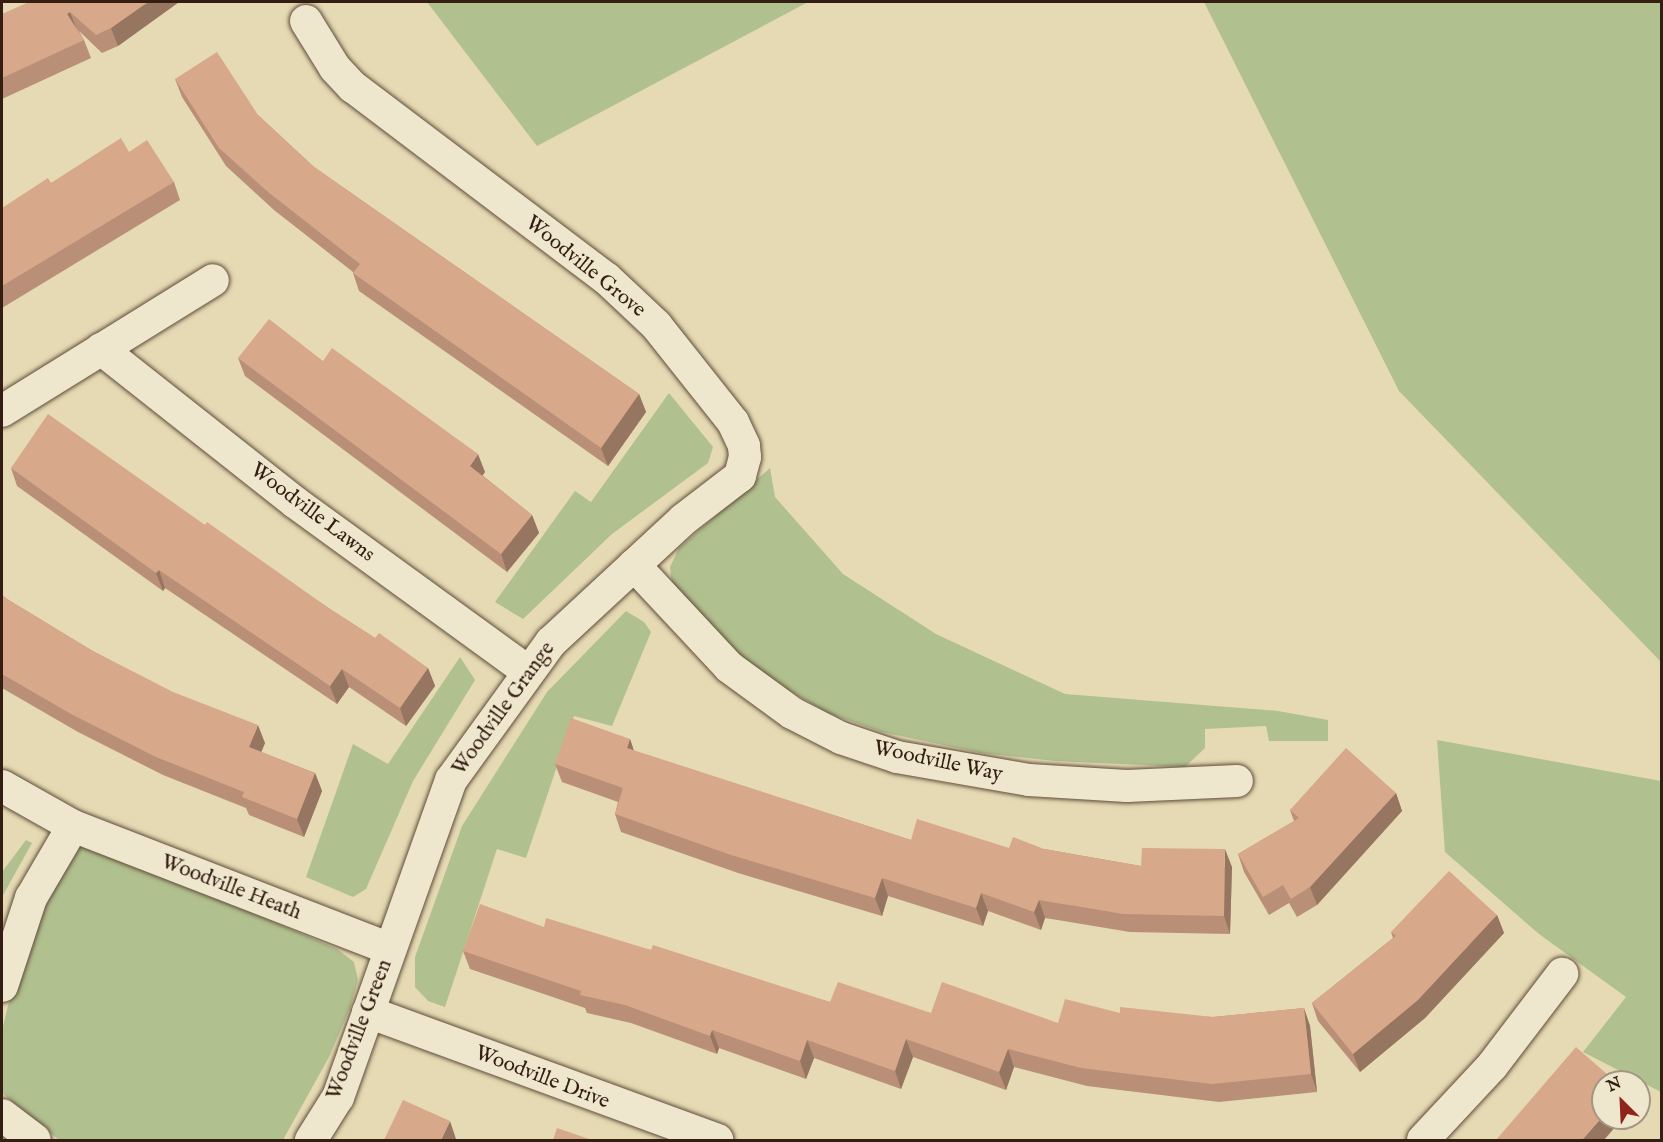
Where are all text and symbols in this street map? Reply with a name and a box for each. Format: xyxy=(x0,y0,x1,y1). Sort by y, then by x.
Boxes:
street label: Woodville Grove xyxy=(520,211,650,323)
street label: Woodville Lawns xyxy=(245,458,379,568)
street label: Woodville Grange xyxy=(447,637,561,781)
street label: Woodville Way xyxy=(871,736,1005,788)
street label: Woodville Heath xyxy=(157,850,305,926)
street label: Woodville Green xyxy=(322,956,398,1104)
street label: Woodville Drive xyxy=(471,1041,613,1115)
north arrow xyxy=(1591,1070,1651,1130)
text: N xyxy=(1604,1073,1625,1097)

